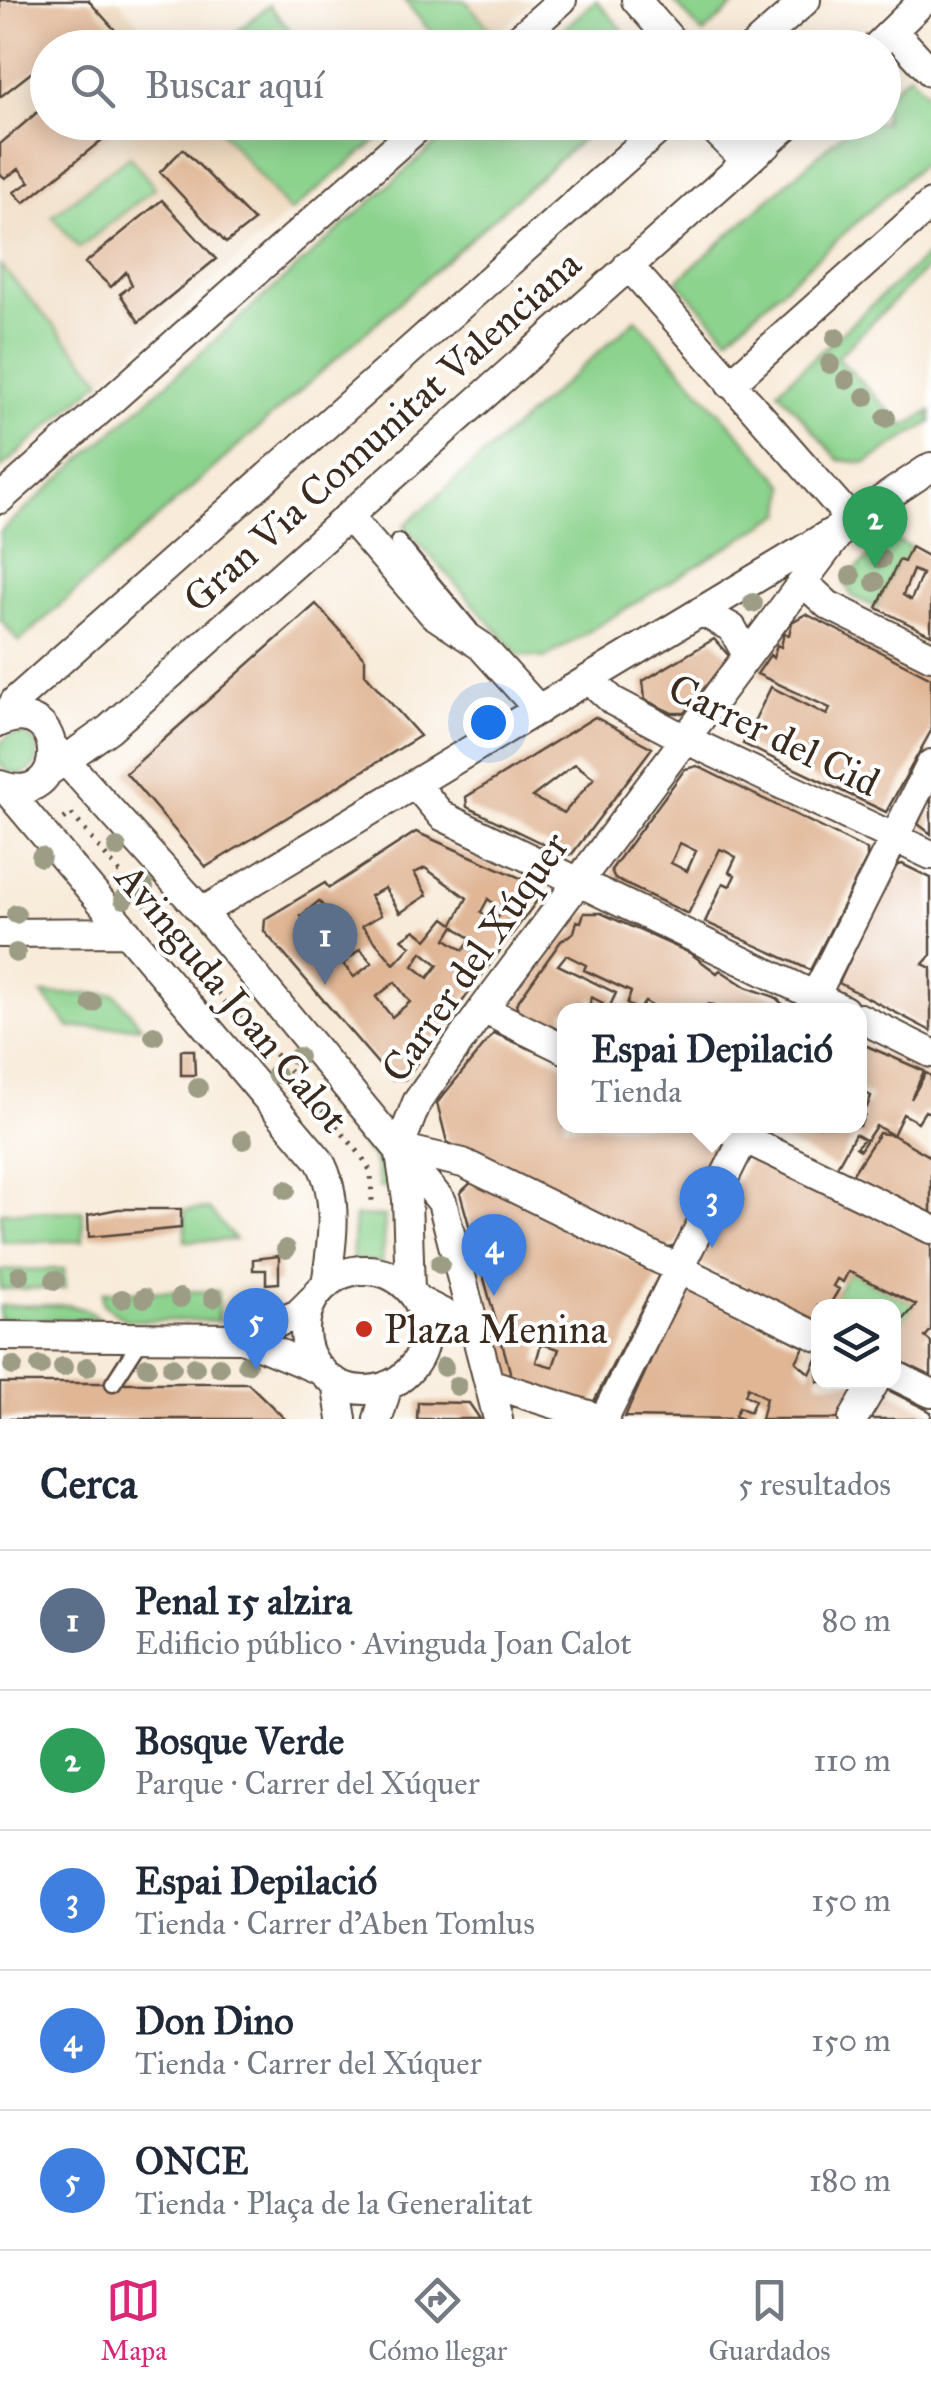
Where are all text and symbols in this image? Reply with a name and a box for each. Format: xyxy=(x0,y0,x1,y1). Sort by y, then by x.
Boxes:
search box xyxy=(30,30,901,140)
icon: search xyxy=(65,58,120,113)
text: Buscar aquí xyxy=(145,62,324,108)
street label: Gran Via Comunitat Valenciana xyxy=(173,239,591,623)
pin: 2 xyxy=(842,486,908,568)
street label: Carrer del Cid xyxy=(661,663,887,807)
your location xyxy=(463,697,514,748)
street label: Carrer del Xúquer xyxy=(371,823,579,1091)
street label: Avinguda Joan Calot xyxy=(104,852,359,1142)
pin: 1 xyxy=(292,902,358,985)
popup xyxy=(557,1003,867,1133)
text: Espai Depilació xyxy=(591,1026,833,1072)
text: Tienda xyxy=(591,1072,682,1111)
pin: 3 xyxy=(680,1166,744,1248)
pin: 4 xyxy=(462,1214,526,1296)
pin: 5 xyxy=(224,1288,288,1370)
map controls xyxy=(811,1299,901,1389)
button: layers xyxy=(811,1299,901,1389)
place label: Plaza Menina xyxy=(384,1305,607,1354)
marker: Plaza Menina xyxy=(353,1318,375,1340)
text: Cerca xyxy=(40,1458,137,1510)
text: 5 resultados xyxy=(738,1465,891,1504)
text: Penal 15 alzira xyxy=(135,1578,352,1624)
text: 1 xyxy=(66,1601,79,1640)
text: 80 m xyxy=(822,1601,891,1640)
text: Edificio público · Avinguda Joan Calot xyxy=(135,1624,632,1663)
text: Bosque Verde xyxy=(135,1718,344,1764)
text: 2 xyxy=(65,1741,80,1780)
text: 110 m xyxy=(813,1741,891,1780)
text: Parque · Carrer del Xúquer xyxy=(135,1764,480,1803)
text: Espai Depilació xyxy=(135,1858,377,1904)
text: 3 xyxy=(66,1881,79,1920)
text: 150 m xyxy=(811,1881,891,1920)
text: Tienda · Carrer d'Aben Tomlus xyxy=(135,1904,535,1943)
text: Don Dino xyxy=(135,1998,294,2044)
text: 4 xyxy=(64,2021,81,2060)
text: 150 m xyxy=(811,2021,891,2060)
text: Tienda · Carrer del Xúquer xyxy=(135,2044,482,2083)
text: ONCE xyxy=(135,2138,248,2184)
text: 5 xyxy=(65,2161,80,2200)
text: 180 m xyxy=(809,2161,891,2200)
text: Tienda · Plaça de la Generalitat xyxy=(135,2184,533,2223)
tab: Mapa xyxy=(101,2273,167,2368)
tab: Cómo llegar xyxy=(368,2273,507,2368)
tab: Guardados xyxy=(708,2273,830,2368)

